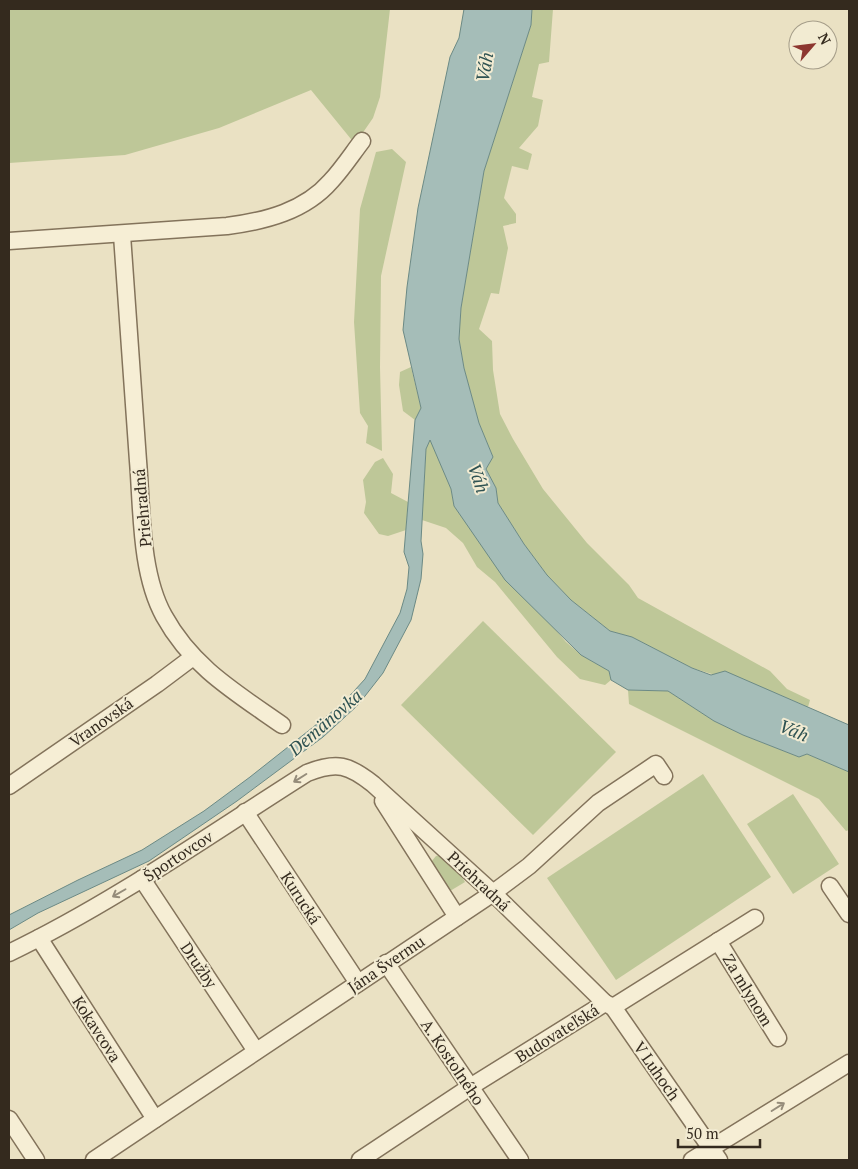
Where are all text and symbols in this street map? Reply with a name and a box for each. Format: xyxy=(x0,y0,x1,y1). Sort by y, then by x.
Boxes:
north arrow xyxy=(788,20,838,70)
text: N xyxy=(814,30,836,48)
water label: Váh xyxy=(470,50,498,84)
water label: Váh xyxy=(463,460,495,496)
street label: Priehradná xyxy=(128,468,156,548)
water label: Demänovka xyxy=(282,683,367,761)
street label: Vranovská xyxy=(65,692,137,752)
water label: Váh xyxy=(776,713,812,747)
one-way arrow xyxy=(294,773,308,783)
street label: Športovcov xyxy=(139,825,218,887)
street label: Priehradná xyxy=(443,846,515,916)
street label: Kurucká xyxy=(276,867,326,929)
one-way arrow xyxy=(112,888,126,898)
street label: Jána Švermu xyxy=(343,930,429,998)
street label: Družby xyxy=(176,938,223,993)
street label: Za mlynom xyxy=(718,950,778,1030)
street label: Kokavcova xyxy=(67,992,127,1066)
street label: Budovateľská xyxy=(511,999,603,1067)
street label: A. Kostolného xyxy=(416,1015,490,1109)
street label: V Luhoch xyxy=(629,1037,686,1105)
one-way arrow xyxy=(771,1102,785,1112)
scale bar xyxy=(678,1116,760,1148)
text: 50 m xyxy=(686,1123,719,1143)

